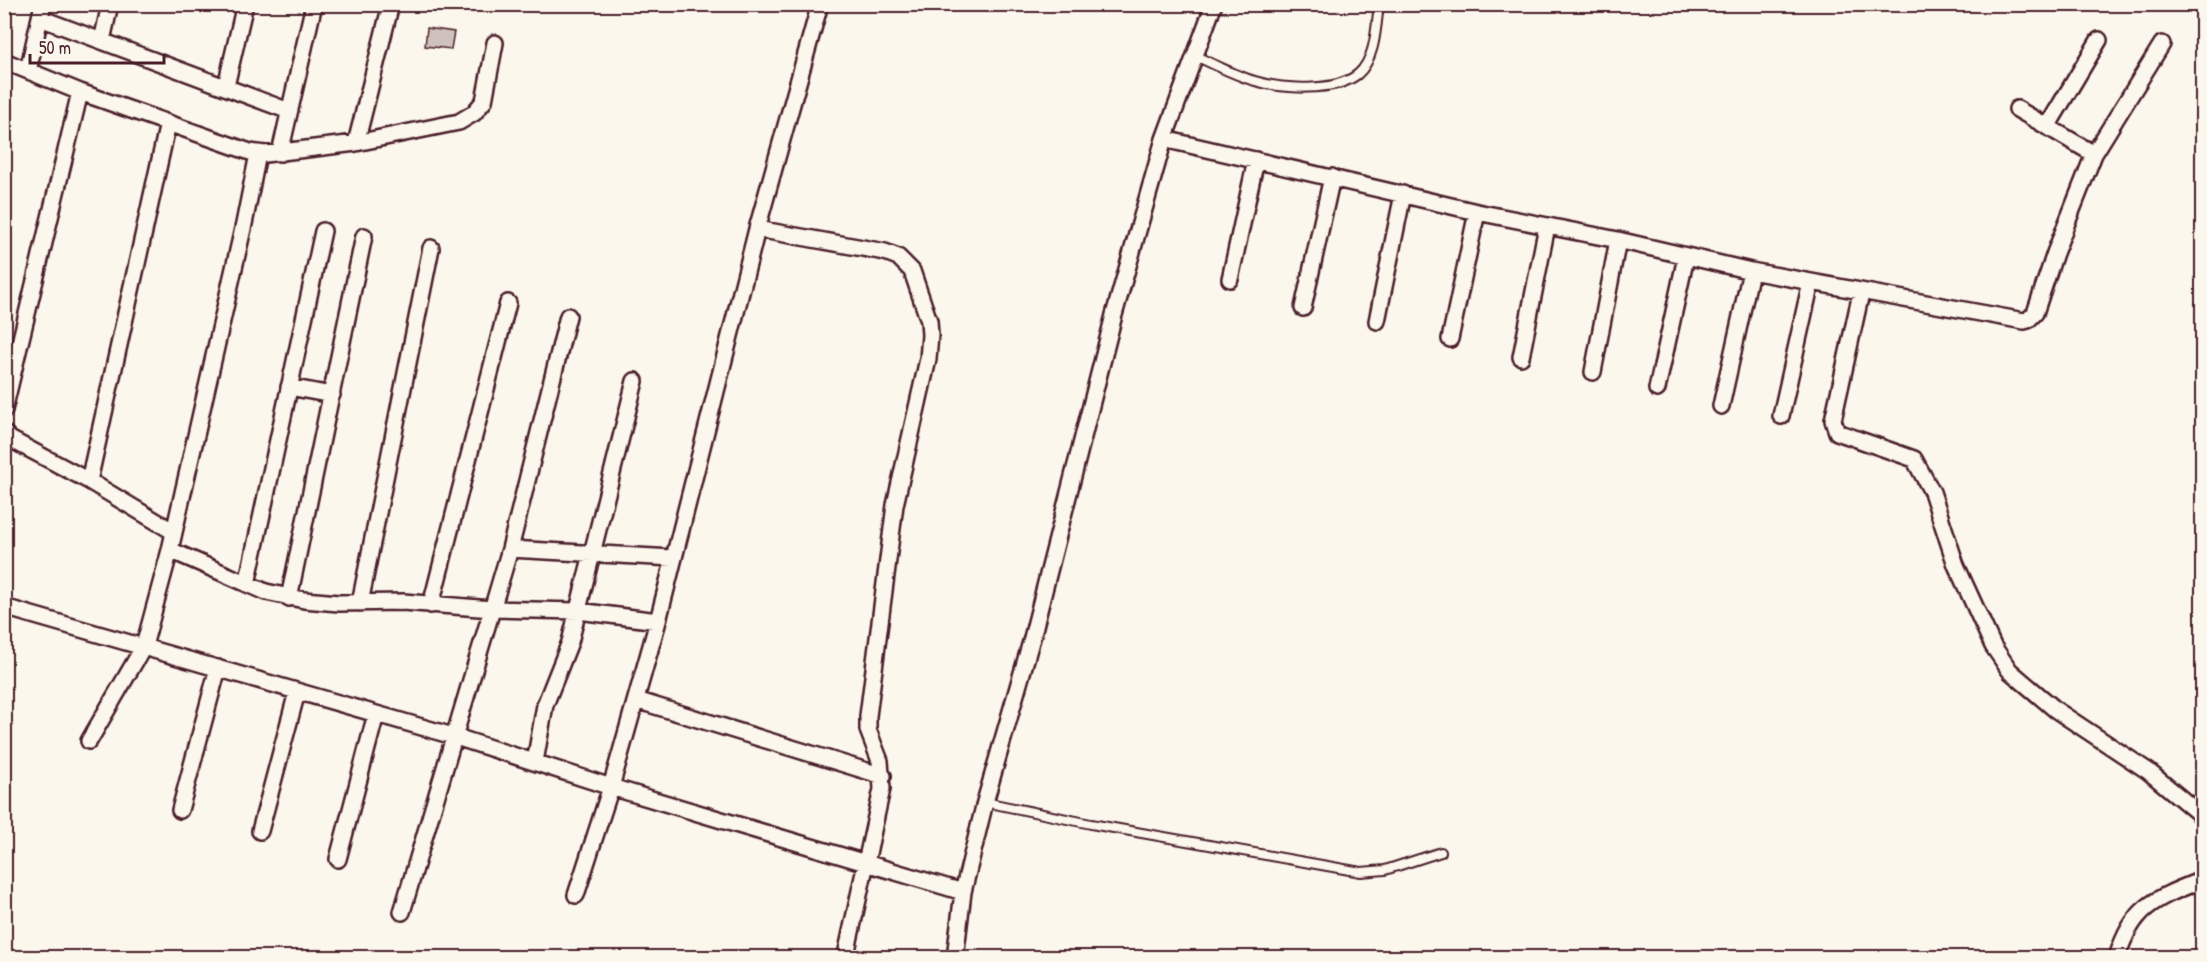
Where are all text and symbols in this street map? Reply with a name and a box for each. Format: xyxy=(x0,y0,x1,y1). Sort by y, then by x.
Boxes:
scale bar xyxy=(30,27,164,65)
text: 50 m xyxy=(39,35,71,60)

